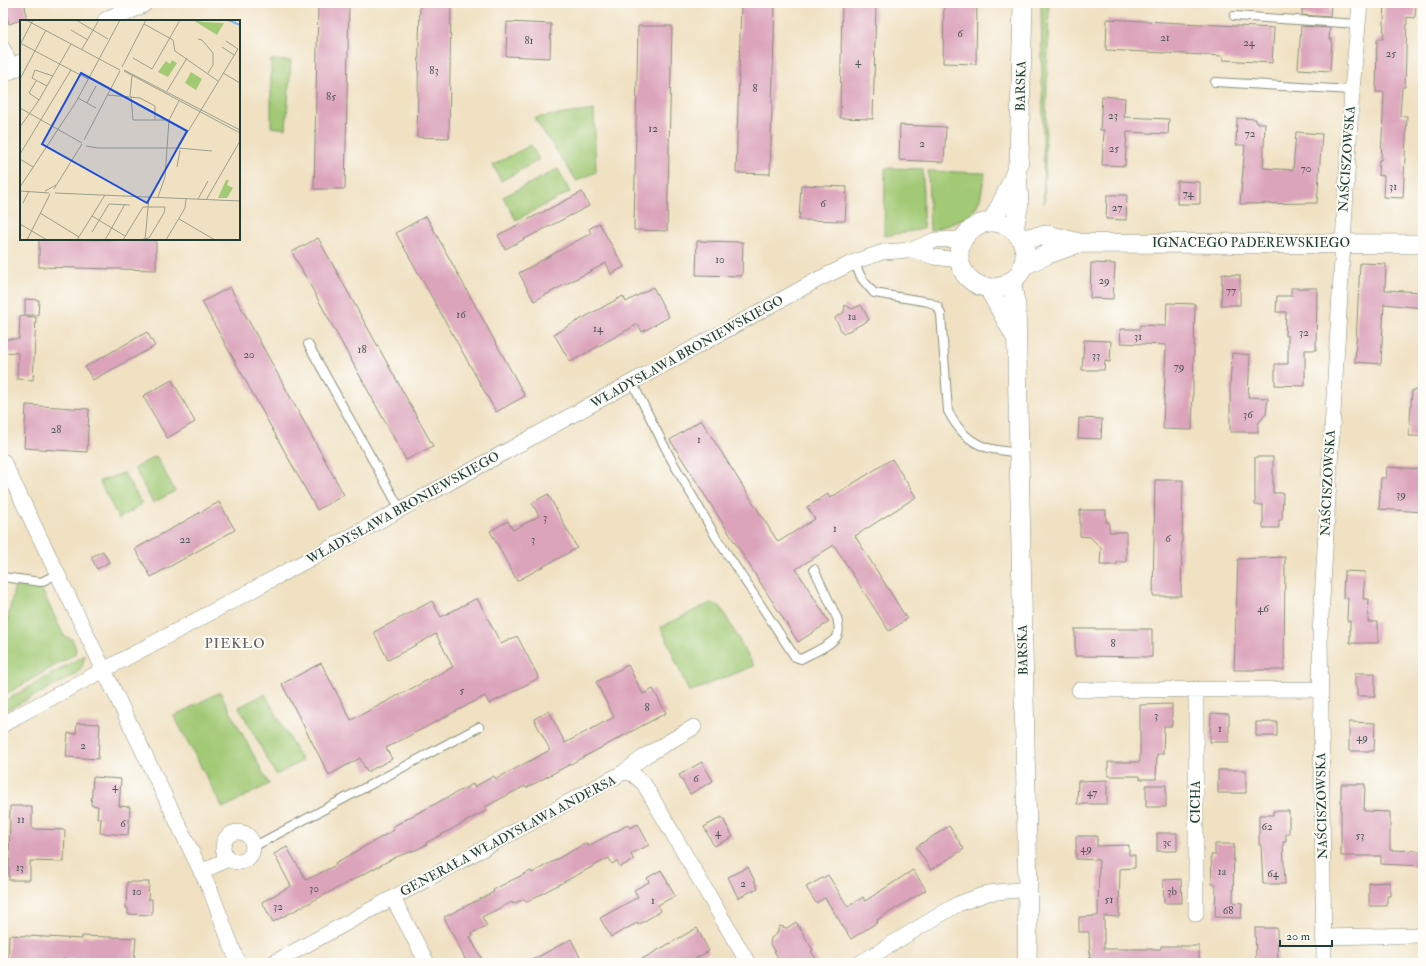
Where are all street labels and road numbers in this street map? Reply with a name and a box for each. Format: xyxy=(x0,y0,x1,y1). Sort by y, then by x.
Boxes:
street label: BARSKA xyxy=(1013,60,1029,111)
street label: NAŚCISZOWSKA xyxy=(1334,104,1359,213)
street label: IGNACEGO PADEREWSKIEGO xyxy=(1152,235,1350,251)
street label: WŁADYSŁAWA BRONIEWSKIEGO xyxy=(587,292,786,412)
street label: NAŚCISZOWSKA xyxy=(1316,429,1339,537)
street label: WŁADYSŁAWA BRONIEWSKIEGO xyxy=(303,448,502,568)
street label: BARSKA xyxy=(1015,624,1031,675)
street label: NAŚCISZOWSKA xyxy=(1312,752,1331,859)
street label: GENERAŁA WŁADYSŁAWA ANDERSA xyxy=(397,772,619,900)
street label: CICHA xyxy=(1188,780,1204,824)

